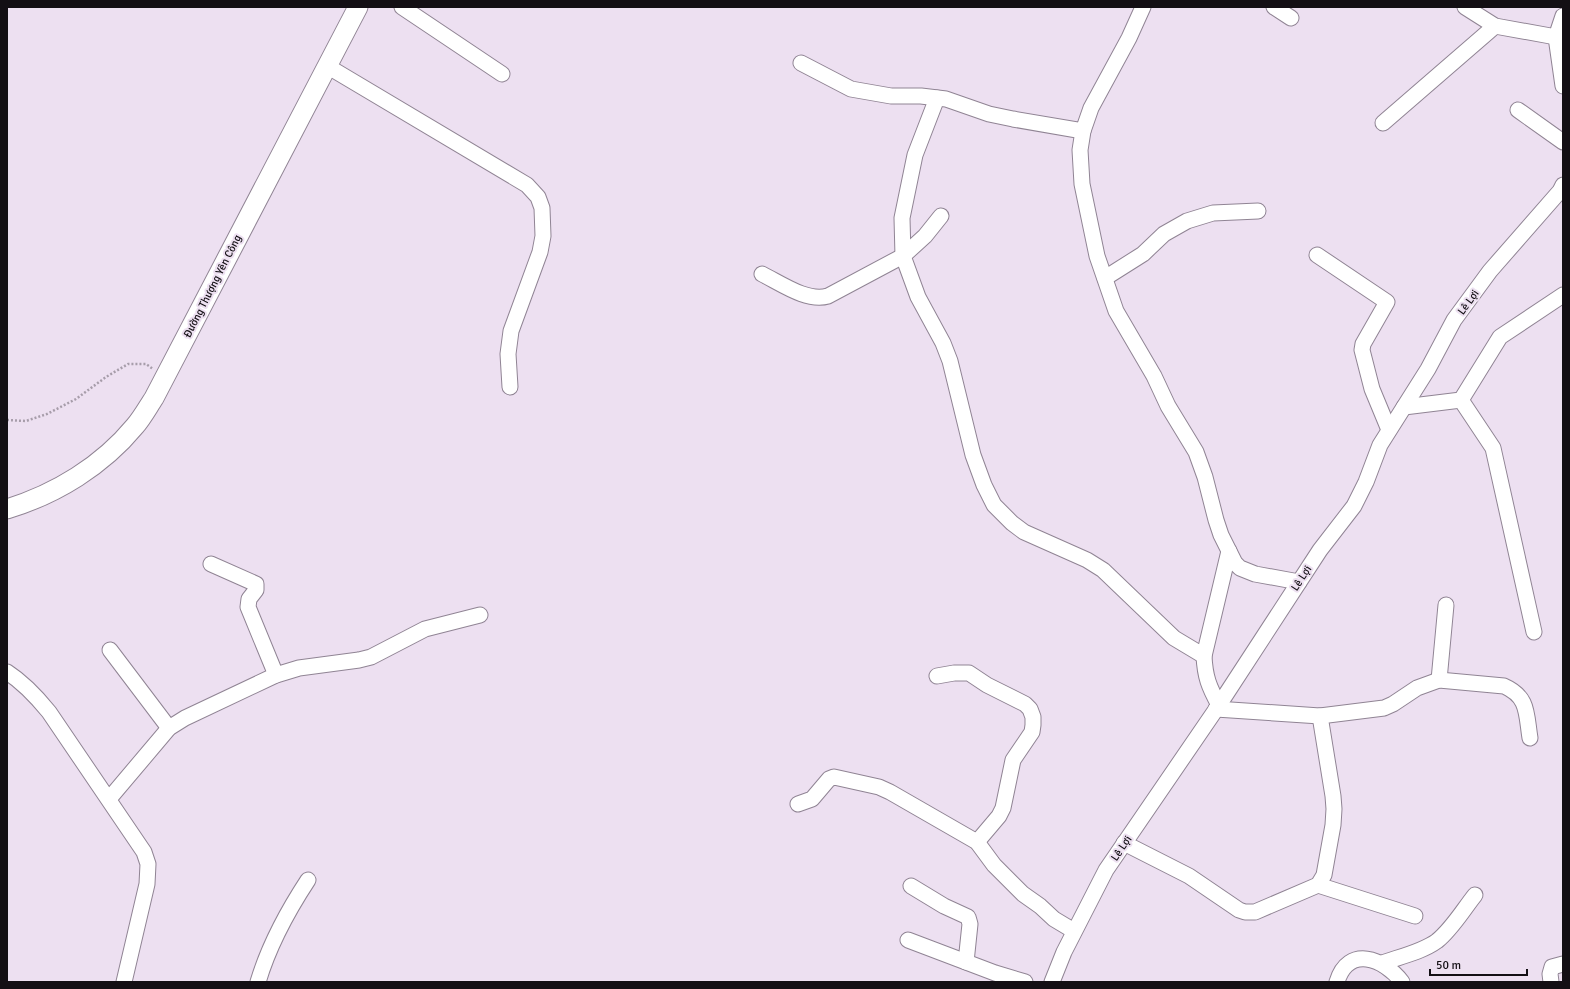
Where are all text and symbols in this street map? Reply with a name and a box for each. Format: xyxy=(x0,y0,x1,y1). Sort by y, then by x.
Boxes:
street label: Đường Thượng Yên Công xyxy=(181,232,244,340)
street label: Lê Lợi xyxy=(1455,287,1482,317)
street label: Lê Lợi xyxy=(1288,563,1314,593)
street label: Lê Lợi xyxy=(1108,833,1135,863)
scale bar xyxy=(1430,951,1527,977)
text: 50 m xyxy=(1436,958,1461,973)

